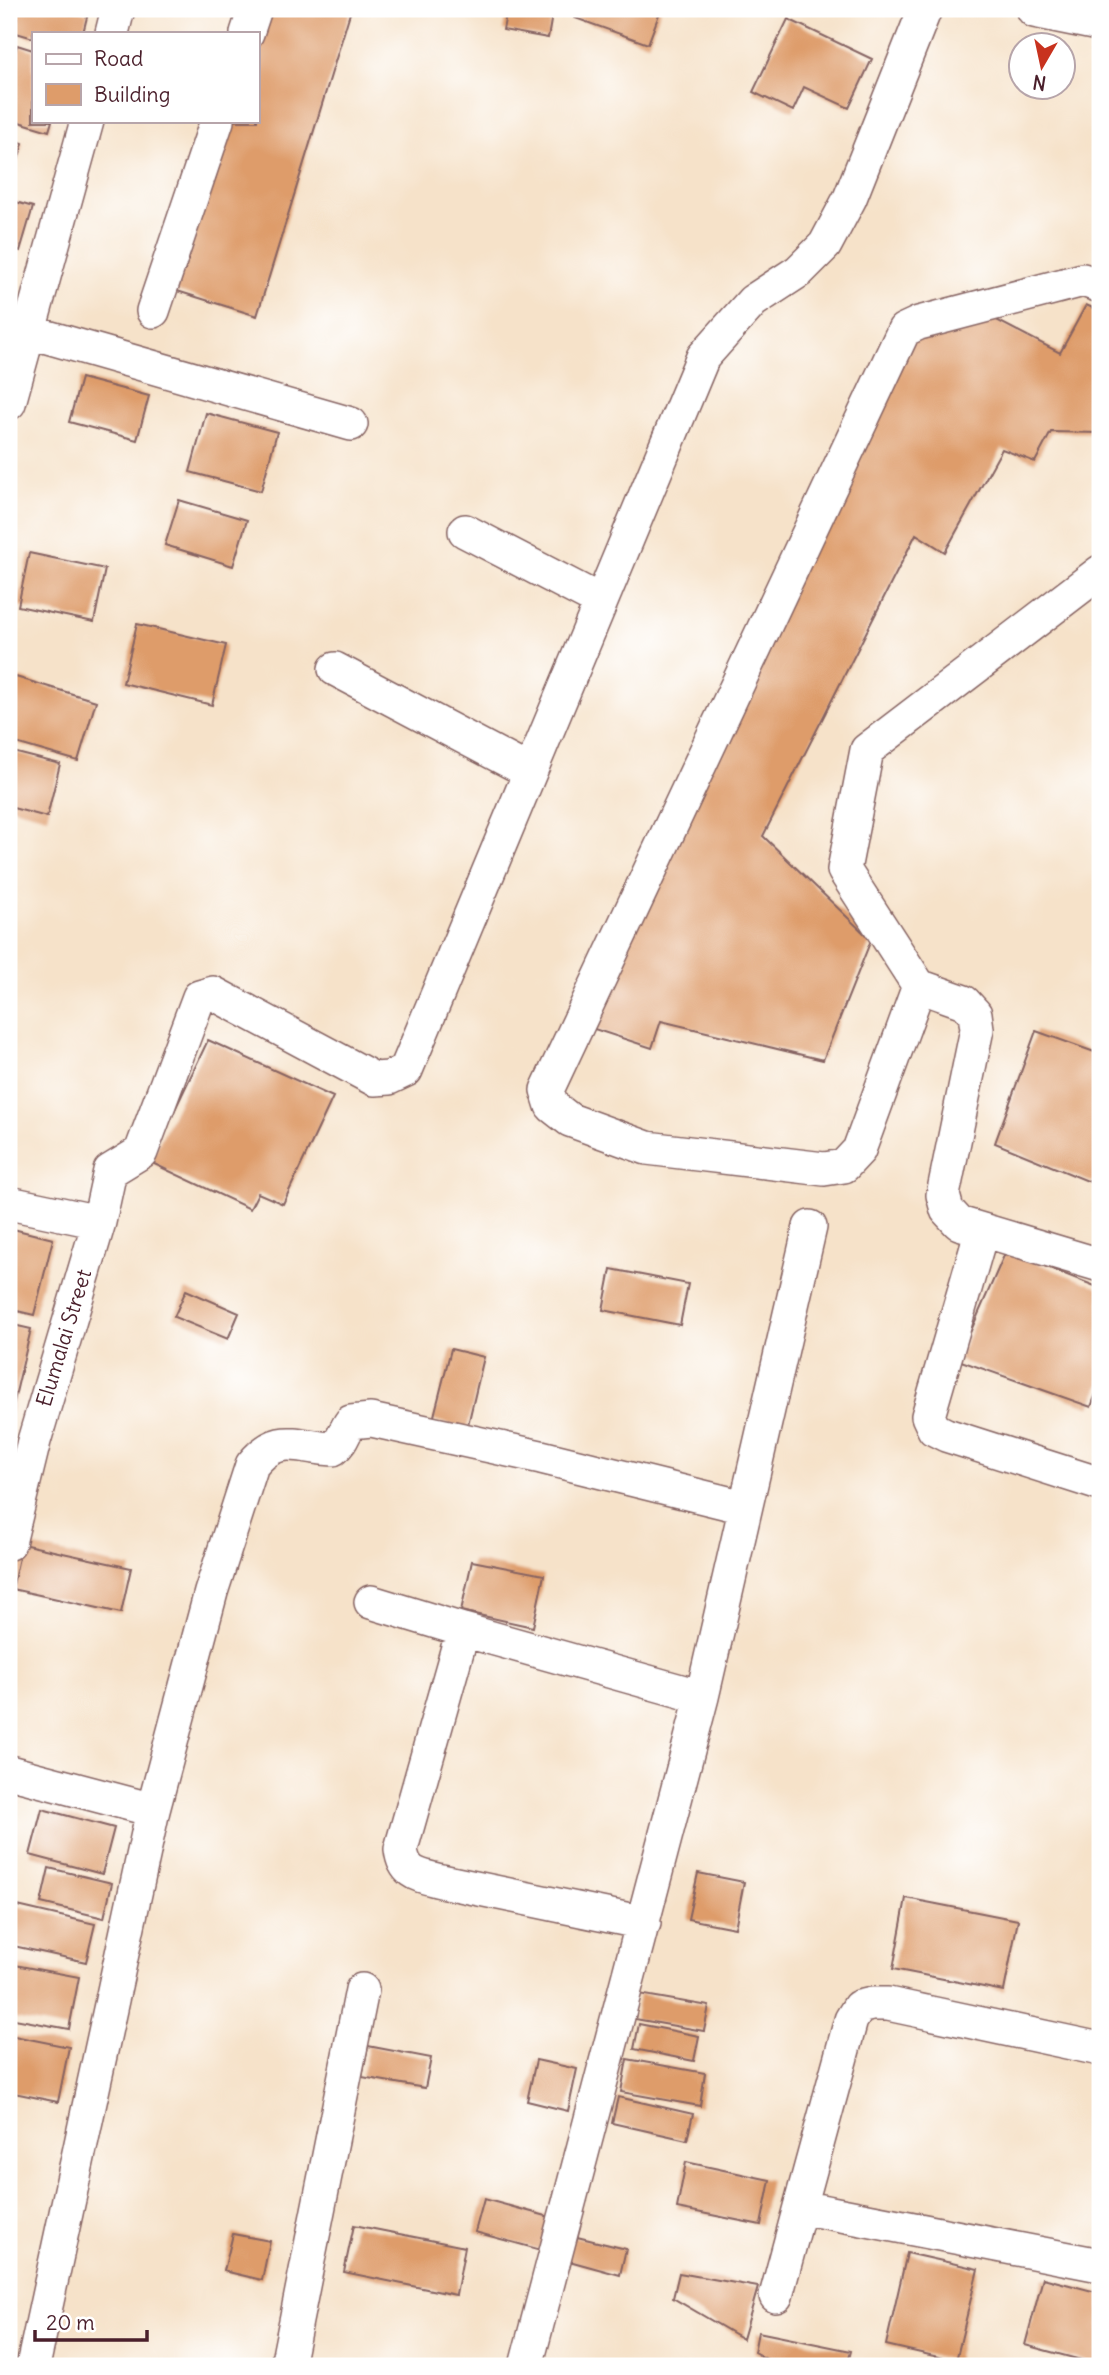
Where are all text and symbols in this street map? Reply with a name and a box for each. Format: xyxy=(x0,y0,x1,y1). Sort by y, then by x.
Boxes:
legend xyxy=(32,32,259,122)
north arrow xyxy=(1007,32,1078,102)
text: Road xyxy=(94,45,143,72)
text: N xyxy=(1031,70,1048,96)
text: Building xyxy=(94,81,170,108)
street label: Elumalai Street xyxy=(30,1266,97,1410)
scale bar xyxy=(35,2298,147,2342)
text: 20 m xyxy=(46,2309,95,2336)

